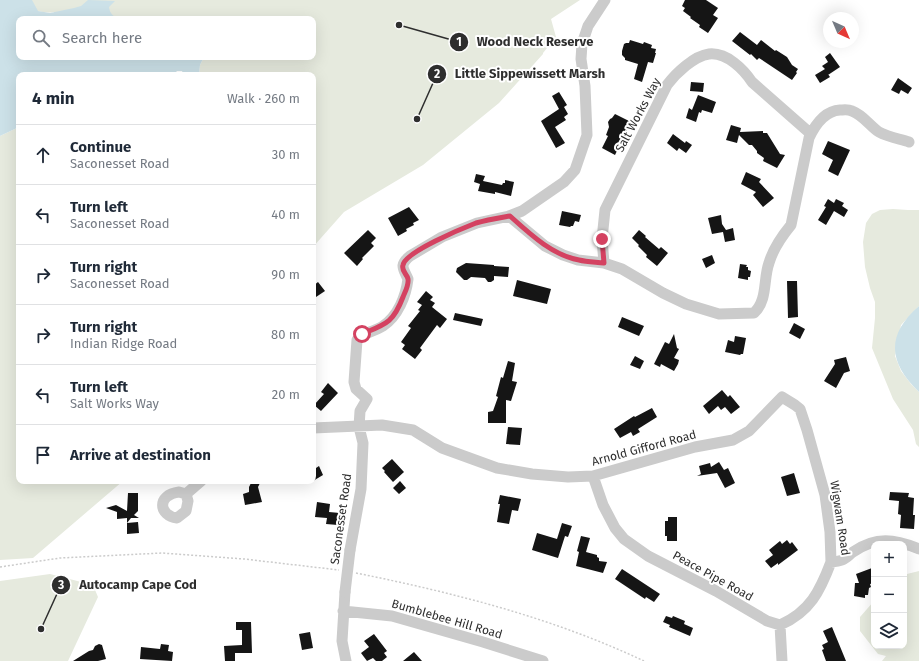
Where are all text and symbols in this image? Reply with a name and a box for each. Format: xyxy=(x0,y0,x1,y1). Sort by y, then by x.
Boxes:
north arrow xyxy=(823,12,859,48)
search box xyxy=(16,16,316,60)
icon: search xyxy=(30,27,52,49)
text: Search here xyxy=(62,29,142,47)
callout: Wood Neck Reserve xyxy=(449,29,602,54)
text: Wood Neck Reserve xyxy=(477,34,593,49)
text: 1 xyxy=(456,35,462,49)
callout: Little Sippewissett Marsh xyxy=(427,61,613,86)
text: Little Sippewissett Marsh xyxy=(455,66,605,81)
text: 2 xyxy=(434,67,440,81)
street label: Salt Works Way xyxy=(613,75,663,155)
text: 4 min xyxy=(32,88,75,109)
text: Walk · 260 m xyxy=(227,91,300,106)
text: Continue xyxy=(70,138,131,156)
icon: ahead xyxy=(32,144,54,166)
text: 30 m xyxy=(272,147,300,162)
text: Saconesset Road xyxy=(70,156,170,171)
text: Turn left xyxy=(70,198,128,216)
icon: left xyxy=(32,204,54,226)
text: 40 m xyxy=(271,207,300,222)
text: Saconesset Road xyxy=(70,216,170,231)
route end xyxy=(593,230,611,248)
text: Turn right xyxy=(70,258,137,276)
icon: right xyxy=(32,264,54,286)
text: 90 m xyxy=(271,267,300,282)
text: Saconesset Road xyxy=(70,276,170,291)
text: Turn right xyxy=(70,318,137,336)
icon: right xyxy=(32,324,54,346)
route start xyxy=(353,325,371,343)
text: 80 m xyxy=(271,327,300,342)
text: Indian Ridge Road xyxy=(70,336,177,351)
text: Turn left xyxy=(70,378,128,396)
icon: left xyxy=(32,384,54,406)
text: 20 m xyxy=(272,387,300,402)
text: Salt Works Way xyxy=(70,396,159,411)
street label: Arnold Gifford Road xyxy=(590,427,698,469)
icon: arrive xyxy=(32,444,54,466)
text: Arrive at destination xyxy=(70,446,211,464)
street label: Saconesset Road xyxy=(328,472,354,566)
street label: Wigwam Road xyxy=(827,480,853,556)
map controls xyxy=(871,541,907,649)
button: + xyxy=(871,541,907,577)
street label: Peace Pipe Road xyxy=(670,548,756,604)
callout: Autocamp Cape Cod xyxy=(51,572,204,597)
text: Autocamp Cape Cod xyxy=(78,577,197,592)
button: − xyxy=(871,577,907,613)
text: 3 xyxy=(57,578,64,592)
street label: Bumblebee Hill Road xyxy=(390,596,504,642)
button: layers xyxy=(871,613,907,649)

